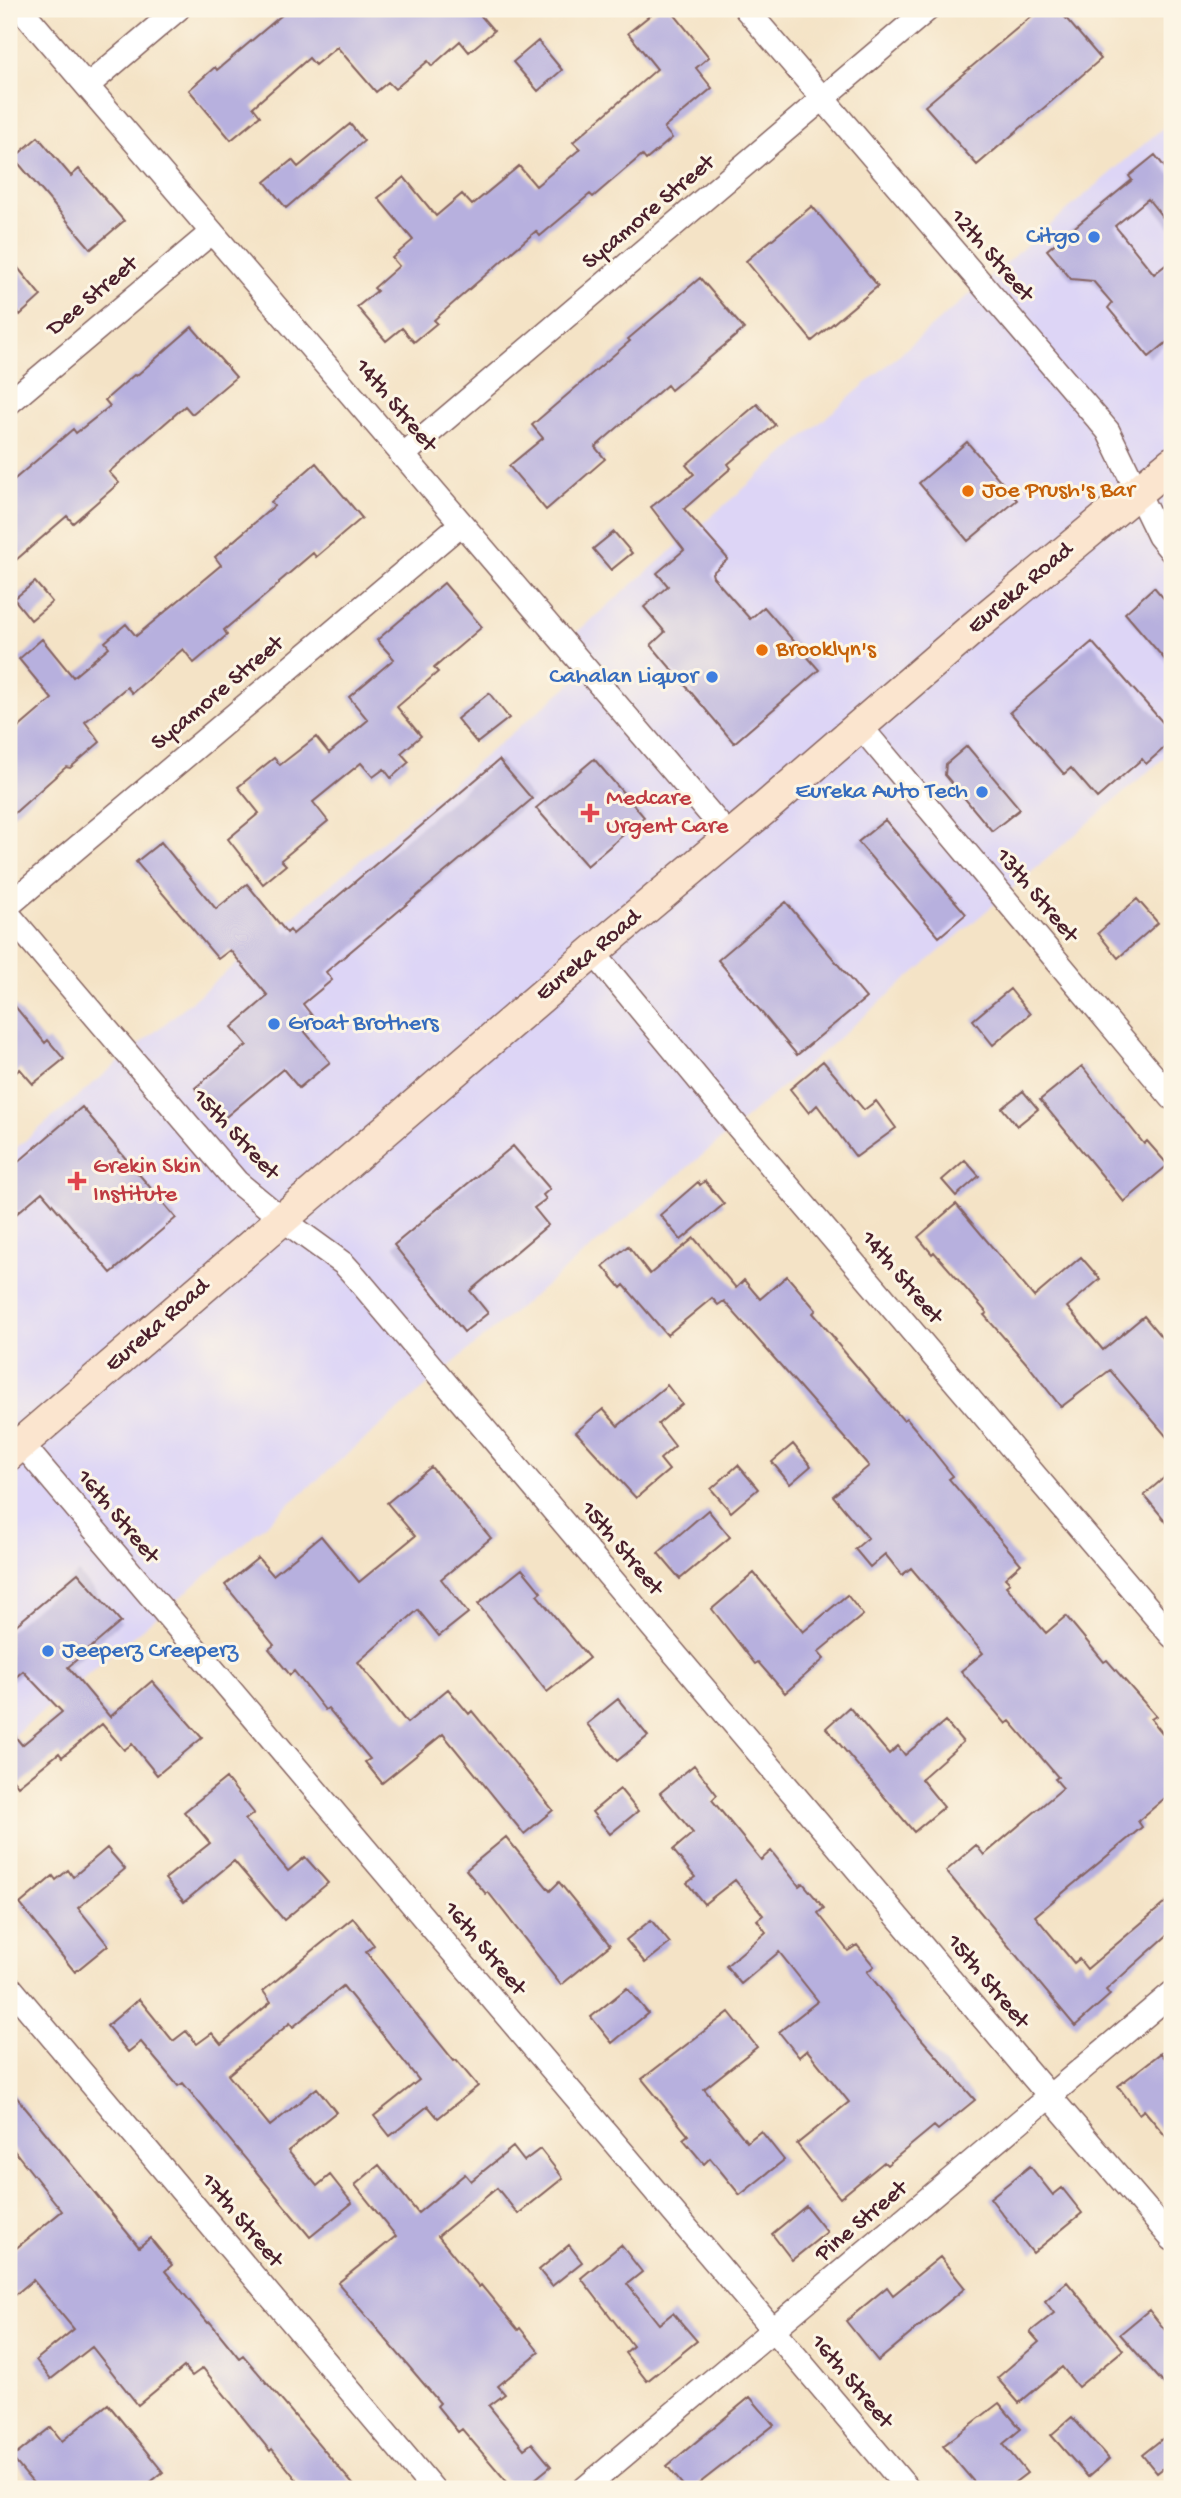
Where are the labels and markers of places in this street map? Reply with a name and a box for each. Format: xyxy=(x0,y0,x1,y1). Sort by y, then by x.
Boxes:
place label: Citgo xyxy=(1026,223,1080,252)
marker: Citgo xyxy=(1086,229,1102,245)
place label: Joe Prush's Bar xyxy=(982,477,1137,506)
marker: Joe Prush's Bar xyxy=(960,483,976,499)
place label: Brooklyn's xyxy=(775,636,877,665)
marker: Brooklyn's xyxy=(754,642,770,658)
place label: Cahalan Liquor xyxy=(549,663,700,692)
marker: Cahalan Liquor xyxy=(704,669,720,685)
place label: Eureka Auto Tech xyxy=(795,778,968,807)
marker: Eureka Auto Tech xyxy=(974,784,990,800)
place label: Medcare Urgent Care xyxy=(606,785,729,842)
marker: Medcare Urgent Care xyxy=(580,803,600,823)
place label: Groat Brothers xyxy=(288,1010,440,1039)
marker: Groat Brothers xyxy=(266,1016,282,1032)
place label: Grekin Skin Institute xyxy=(93,1153,201,1210)
marker: Grekin Skin Institute xyxy=(67,1171,87,1191)
place label: Jeeperz Creeperz xyxy=(62,1637,239,1666)
marker: Jeeperz Creeperz xyxy=(40,1643,56,1659)

